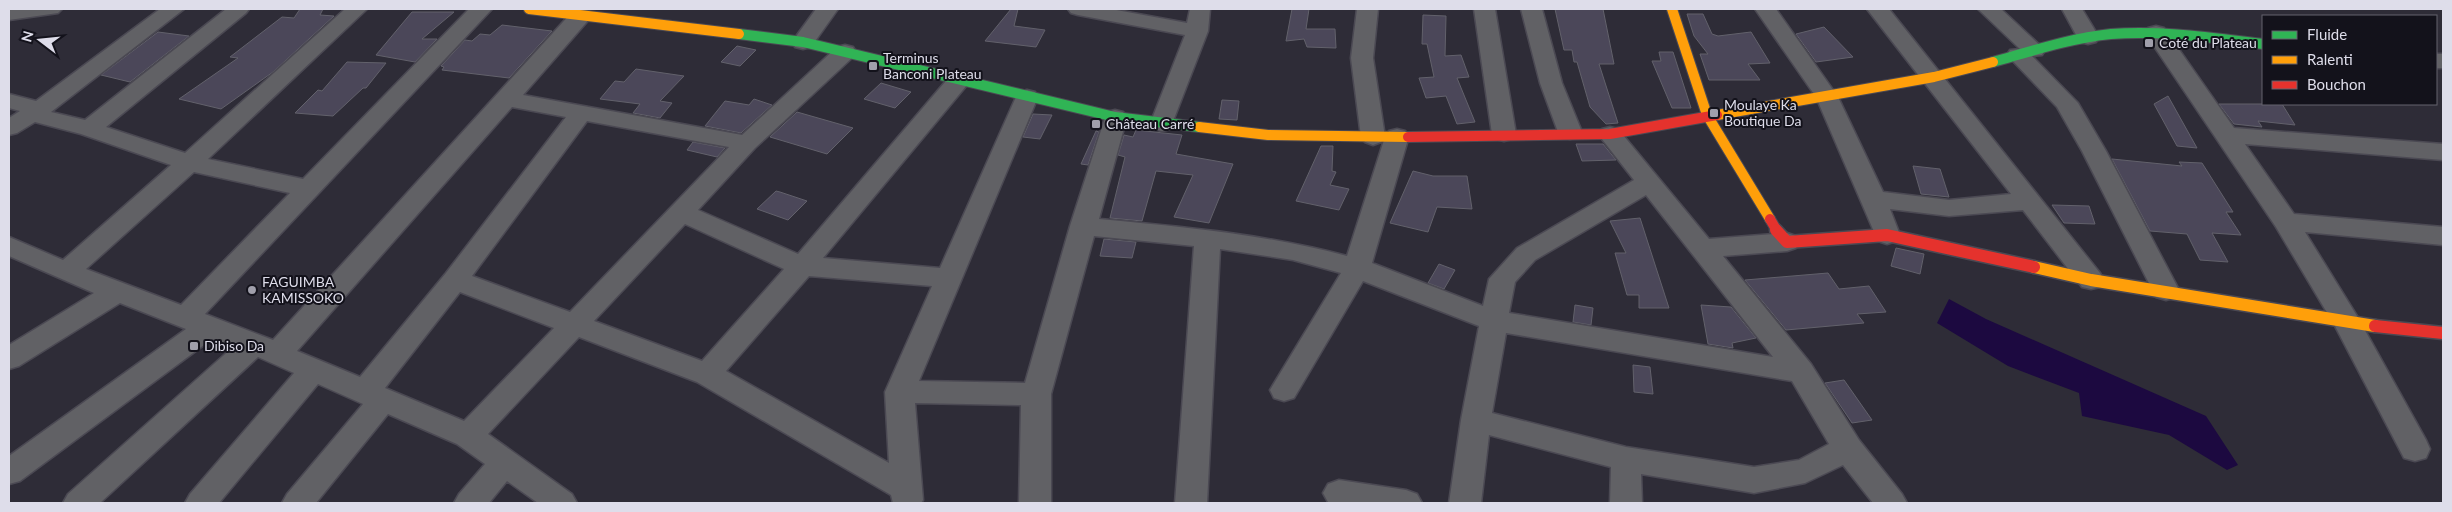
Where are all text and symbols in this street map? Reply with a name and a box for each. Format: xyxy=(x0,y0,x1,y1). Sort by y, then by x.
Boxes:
north arrow xyxy=(15,15,65,65)
legend xyxy=(2262,15,2437,105)
text: Fluide xyxy=(2307,25,2347,43)
text: N xyxy=(17,29,37,44)
place label: Coté du Plateau xyxy=(2159,34,2257,51)
marker: Coté du Plateau xyxy=(2143,37,2155,49)
place label: Terminus Banconi Plateau xyxy=(883,49,982,82)
text: Ralenti xyxy=(2307,50,2353,68)
marker: Terminus Banconi Plateau xyxy=(867,60,879,72)
text: Bouchon xyxy=(2307,75,2366,93)
place label: Moulaye Ka Boutique Da xyxy=(1724,96,1801,129)
marker: Moulaye Ka Boutique Da xyxy=(1708,107,1720,119)
place label: Château Carré xyxy=(1106,115,1194,132)
marker: Château Carré xyxy=(1090,118,1102,130)
place label: FAGUIMBA KAMISSOKO xyxy=(262,273,344,306)
marker: FAGUIMBA KAMISSOKO xyxy=(246,284,258,296)
place label: Dibiso Da xyxy=(204,337,264,354)
marker: Dibiso Da xyxy=(188,340,200,352)

